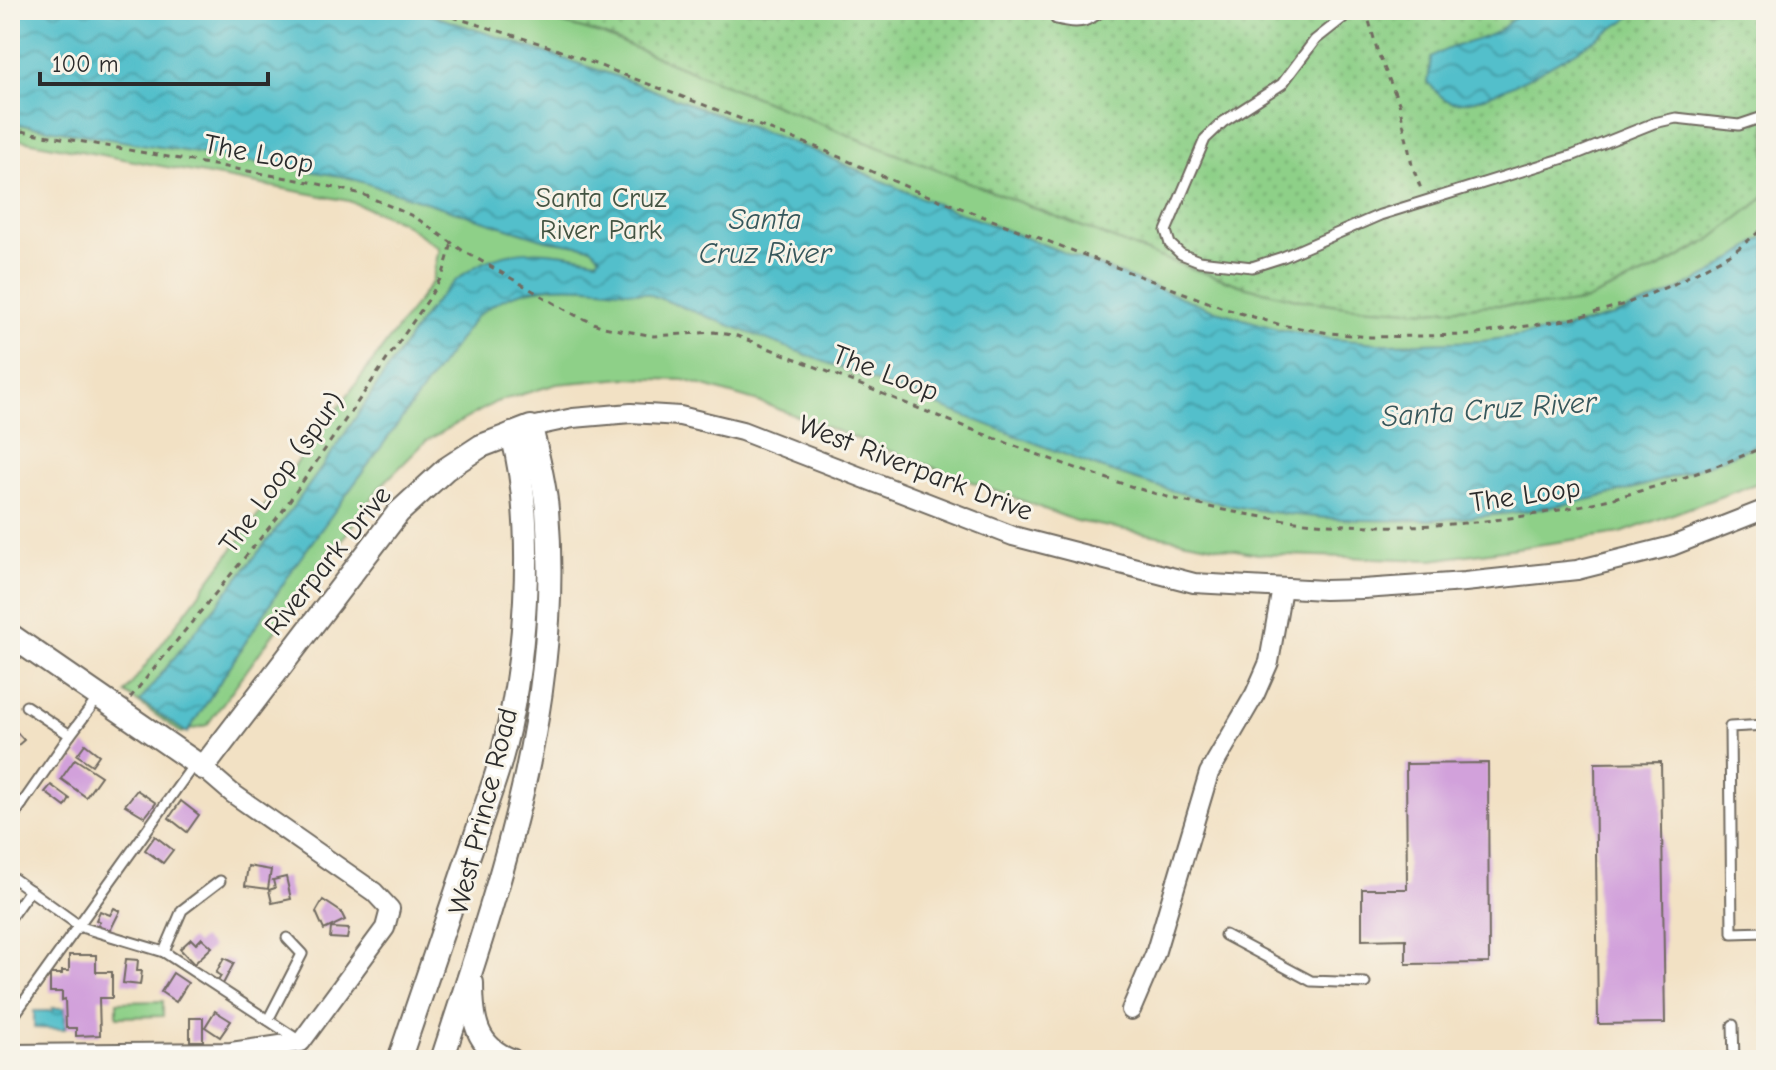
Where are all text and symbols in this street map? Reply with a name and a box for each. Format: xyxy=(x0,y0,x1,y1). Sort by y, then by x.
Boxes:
scale bar xyxy=(40,36,268,86)
text: 100 m xyxy=(52,50,119,78)
street label: The Loop xyxy=(201,128,316,180)
park label: Santa Cruz River Park xyxy=(535,182,667,246)
water label: Santa Cruz River xyxy=(699,202,832,271)
street label: The Loop xyxy=(828,338,943,408)
water label: Santa Cruz River xyxy=(1380,384,1599,434)
street label: The Loop (spur) xyxy=(213,386,351,560)
street label: West Riverpark Drive xyxy=(794,408,1037,527)
street label: The Loop xyxy=(1468,471,1582,519)
street label: Riverpark Drive xyxy=(258,479,398,642)
street label: West Prince Road xyxy=(442,705,524,918)

